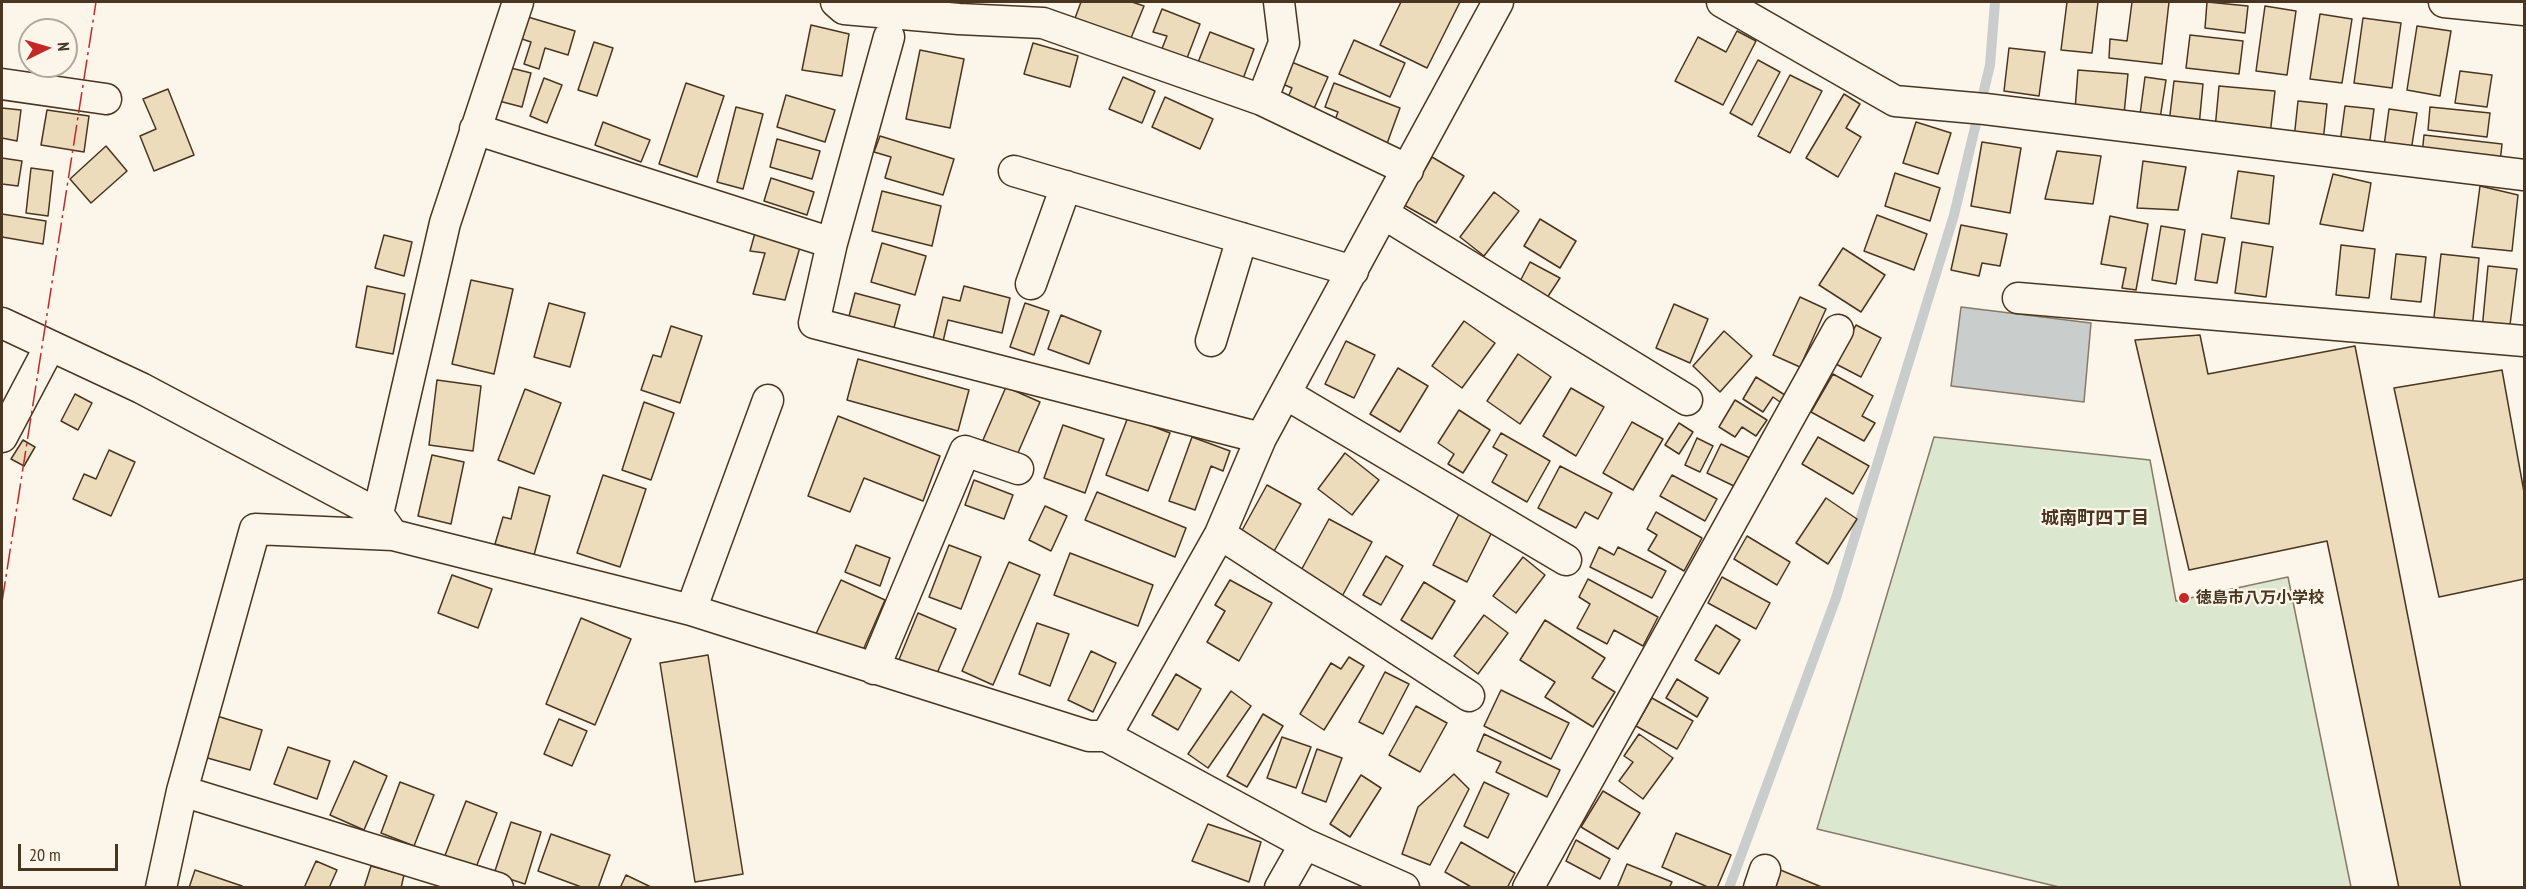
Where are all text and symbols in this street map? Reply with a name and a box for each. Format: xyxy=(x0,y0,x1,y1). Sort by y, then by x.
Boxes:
north arrow xyxy=(18,18,78,78)
text: N xyxy=(54,41,74,52)
district label: 城南町四丁目 xyxy=(2041,508,2149,530)
place label: 徳島市八万小学校 xyxy=(2196,588,2324,608)
marker: 徳島市八万小学校 xyxy=(2177,591,2191,605)
scale bar xyxy=(21,832,122,870)
text: 20 m xyxy=(29,843,61,866)

